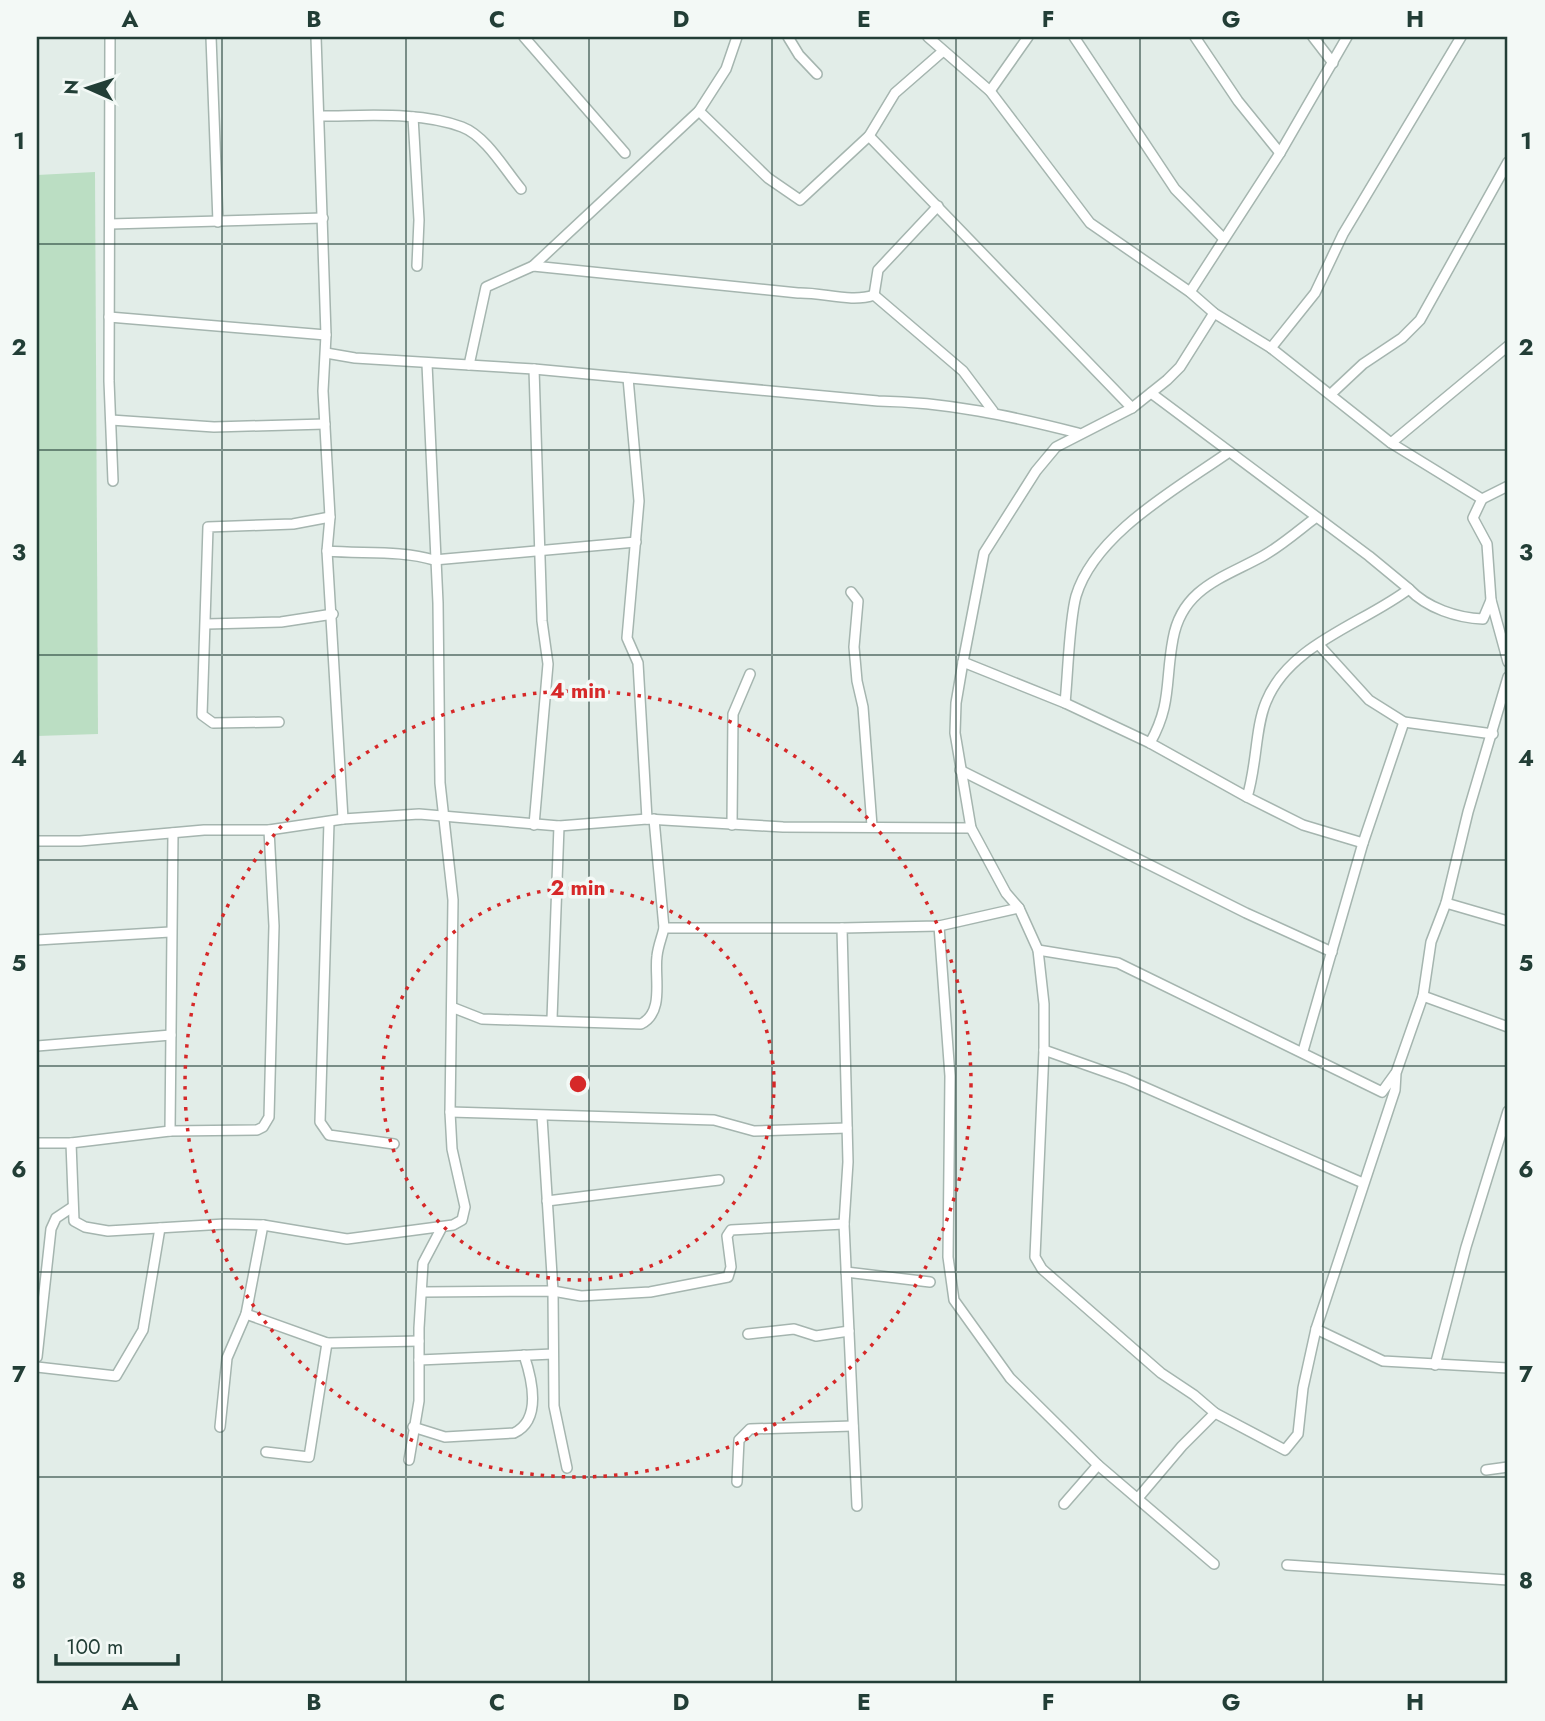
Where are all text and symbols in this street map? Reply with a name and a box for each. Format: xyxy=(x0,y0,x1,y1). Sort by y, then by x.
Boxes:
text: A xyxy=(121,2,139,36)
text: B xyxy=(306,2,322,36)
text: C xyxy=(489,2,505,36)
text: D xyxy=(673,2,690,36)
text: E xyxy=(857,2,871,36)
text: F xyxy=(1042,2,1054,36)
text: G xyxy=(1222,2,1240,36)
text: H xyxy=(1406,2,1424,36)
north arrow xyxy=(52,52,122,122)
text: N xyxy=(58,79,85,95)
text: 1 xyxy=(13,124,25,158)
text: 1 xyxy=(1520,124,1532,158)
text: 2 xyxy=(11,330,27,364)
text: 2 xyxy=(1518,330,1534,364)
text: 3 xyxy=(12,535,26,569)
text: 3 xyxy=(1519,535,1533,569)
text: 4 min xyxy=(550,676,606,706)
text: 4 xyxy=(11,741,27,775)
text: 4 xyxy=(1518,741,1534,775)
text: 2 min xyxy=(550,873,606,903)
text: 5 xyxy=(12,946,26,980)
text: 5 xyxy=(1519,946,1533,980)
centre of rings xyxy=(566,1072,590,1096)
text: 6 xyxy=(11,1152,27,1186)
text: 6 xyxy=(1518,1152,1534,1186)
text: 7 xyxy=(12,1357,26,1391)
text: 7 xyxy=(1519,1357,1533,1391)
text: 8 xyxy=(12,1563,26,1597)
text: 8 xyxy=(1519,1563,1533,1597)
scale bar xyxy=(56,1623,178,1667)
text: 100 m xyxy=(66,1632,123,1662)
text: A xyxy=(121,1685,139,1719)
text: B xyxy=(306,1685,322,1719)
text: C xyxy=(489,1685,505,1719)
text: D xyxy=(673,1685,690,1719)
text: E xyxy=(857,1685,871,1719)
text: F xyxy=(1042,1685,1054,1719)
text: G xyxy=(1222,1685,1240,1719)
text: H xyxy=(1406,1685,1424,1719)

